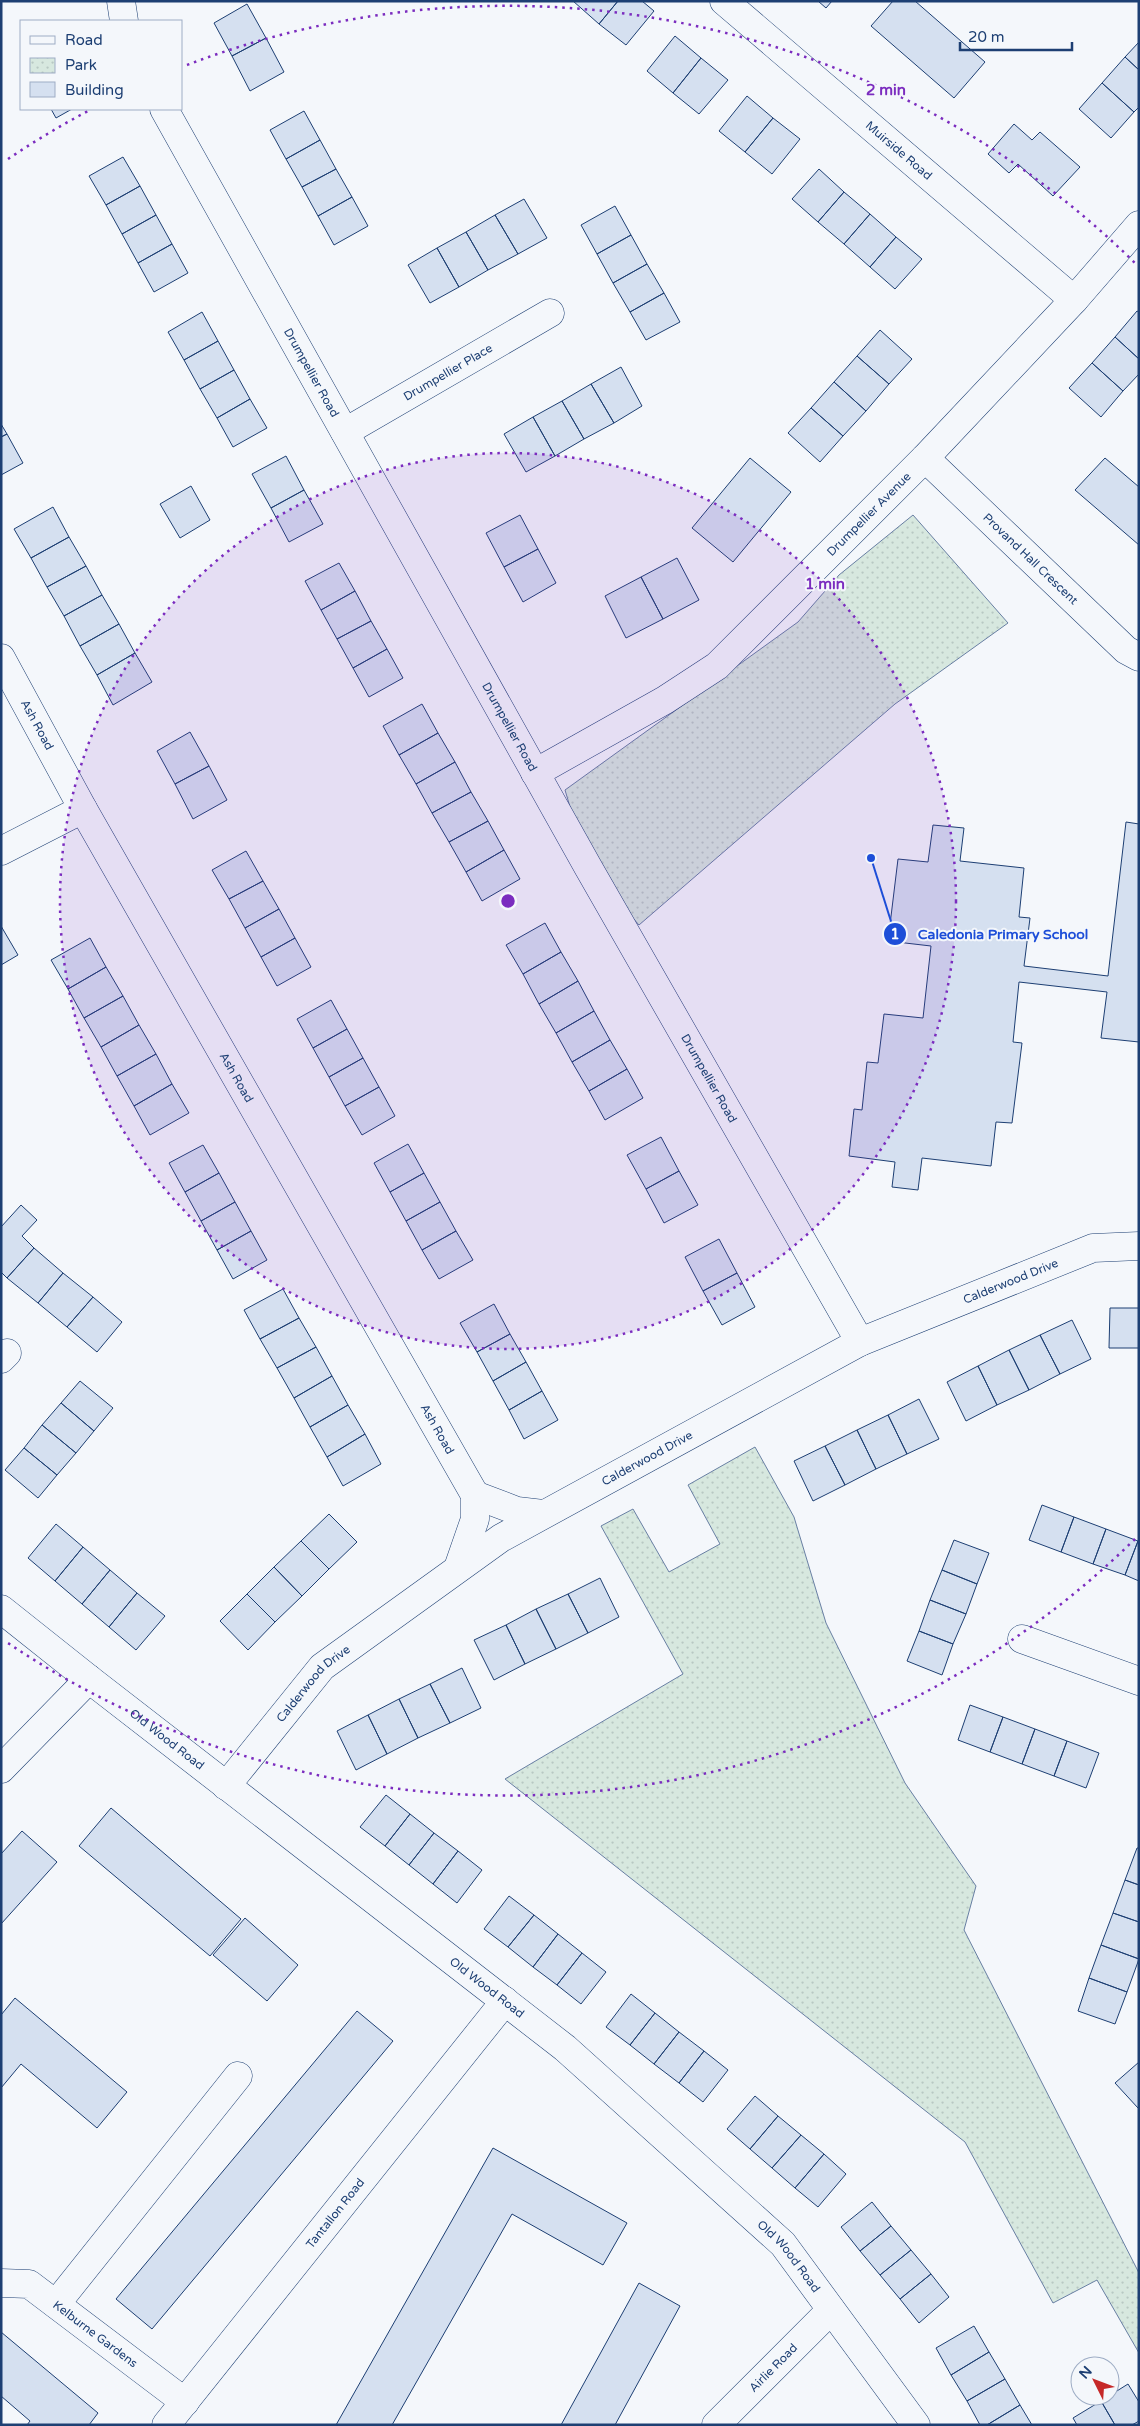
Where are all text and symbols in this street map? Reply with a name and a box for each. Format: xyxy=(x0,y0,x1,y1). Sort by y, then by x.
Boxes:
legend xyxy=(20,20,182,110)
scale bar xyxy=(960,20,1072,52)
text: 20 m xyxy=(968,28,1005,46)
text: Road xyxy=(65,31,103,49)
text: Park xyxy=(65,56,97,74)
text: Building xyxy=(65,81,124,99)
text: 2 min xyxy=(866,81,906,99)
street label: Muirside Road xyxy=(863,118,935,183)
street label: Drumpellier Road xyxy=(281,326,342,420)
street label: Drumpellier Place xyxy=(401,341,495,404)
street label: Drumpellier Avenue xyxy=(824,469,914,559)
street label: Provand Hall Crescent xyxy=(980,510,1081,608)
text: 1 min xyxy=(805,575,845,593)
street label: Drumpellier Road xyxy=(479,680,540,774)
street label: Ash Road xyxy=(18,697,57,752)
centre of rings xyxy=(499,892,517,910)
callout: Caledonia Primary School xyxy=(882,919,1098,948)
text: 1 xyxy=(890,925,900,943)
text: Caledonia Primary School xyxy=(918,926,1088,943)
street label: Drumpellier Road xyxy=(678,1031,740,1125)
street label: Ash Road xyxy=(217,1050,256,1105)
street label: Calderwood Drive xyxy=(961,1256,1060,1307)
street label: Ash Road xyxy=(418,1402,457,1457)
street label: Calderwood Drive xyxy=(599,1428,695,1489)
street label: Calderwood Drive xyxy=(273,1642,353,1725)
street label: Old Wood Road xyxy=(127,1706,207,1773)
street label: Old Wood Road xyxy=(447,1954,527,2021)
street label: Tantallon Road xyxy=(303,2176,367,2251)
street label: Old Wood Road xyxy=(754,2217,823,2295)
street label: Kelburne Gardens xyxy=(50,2298,140,2371)
street label: Airlie Road xyxy=(746,2341,800,2395)
north arrow xyxy=(1070,2356,1120,2406)
text: N xyxy=(1076,2363,1096,2383)

